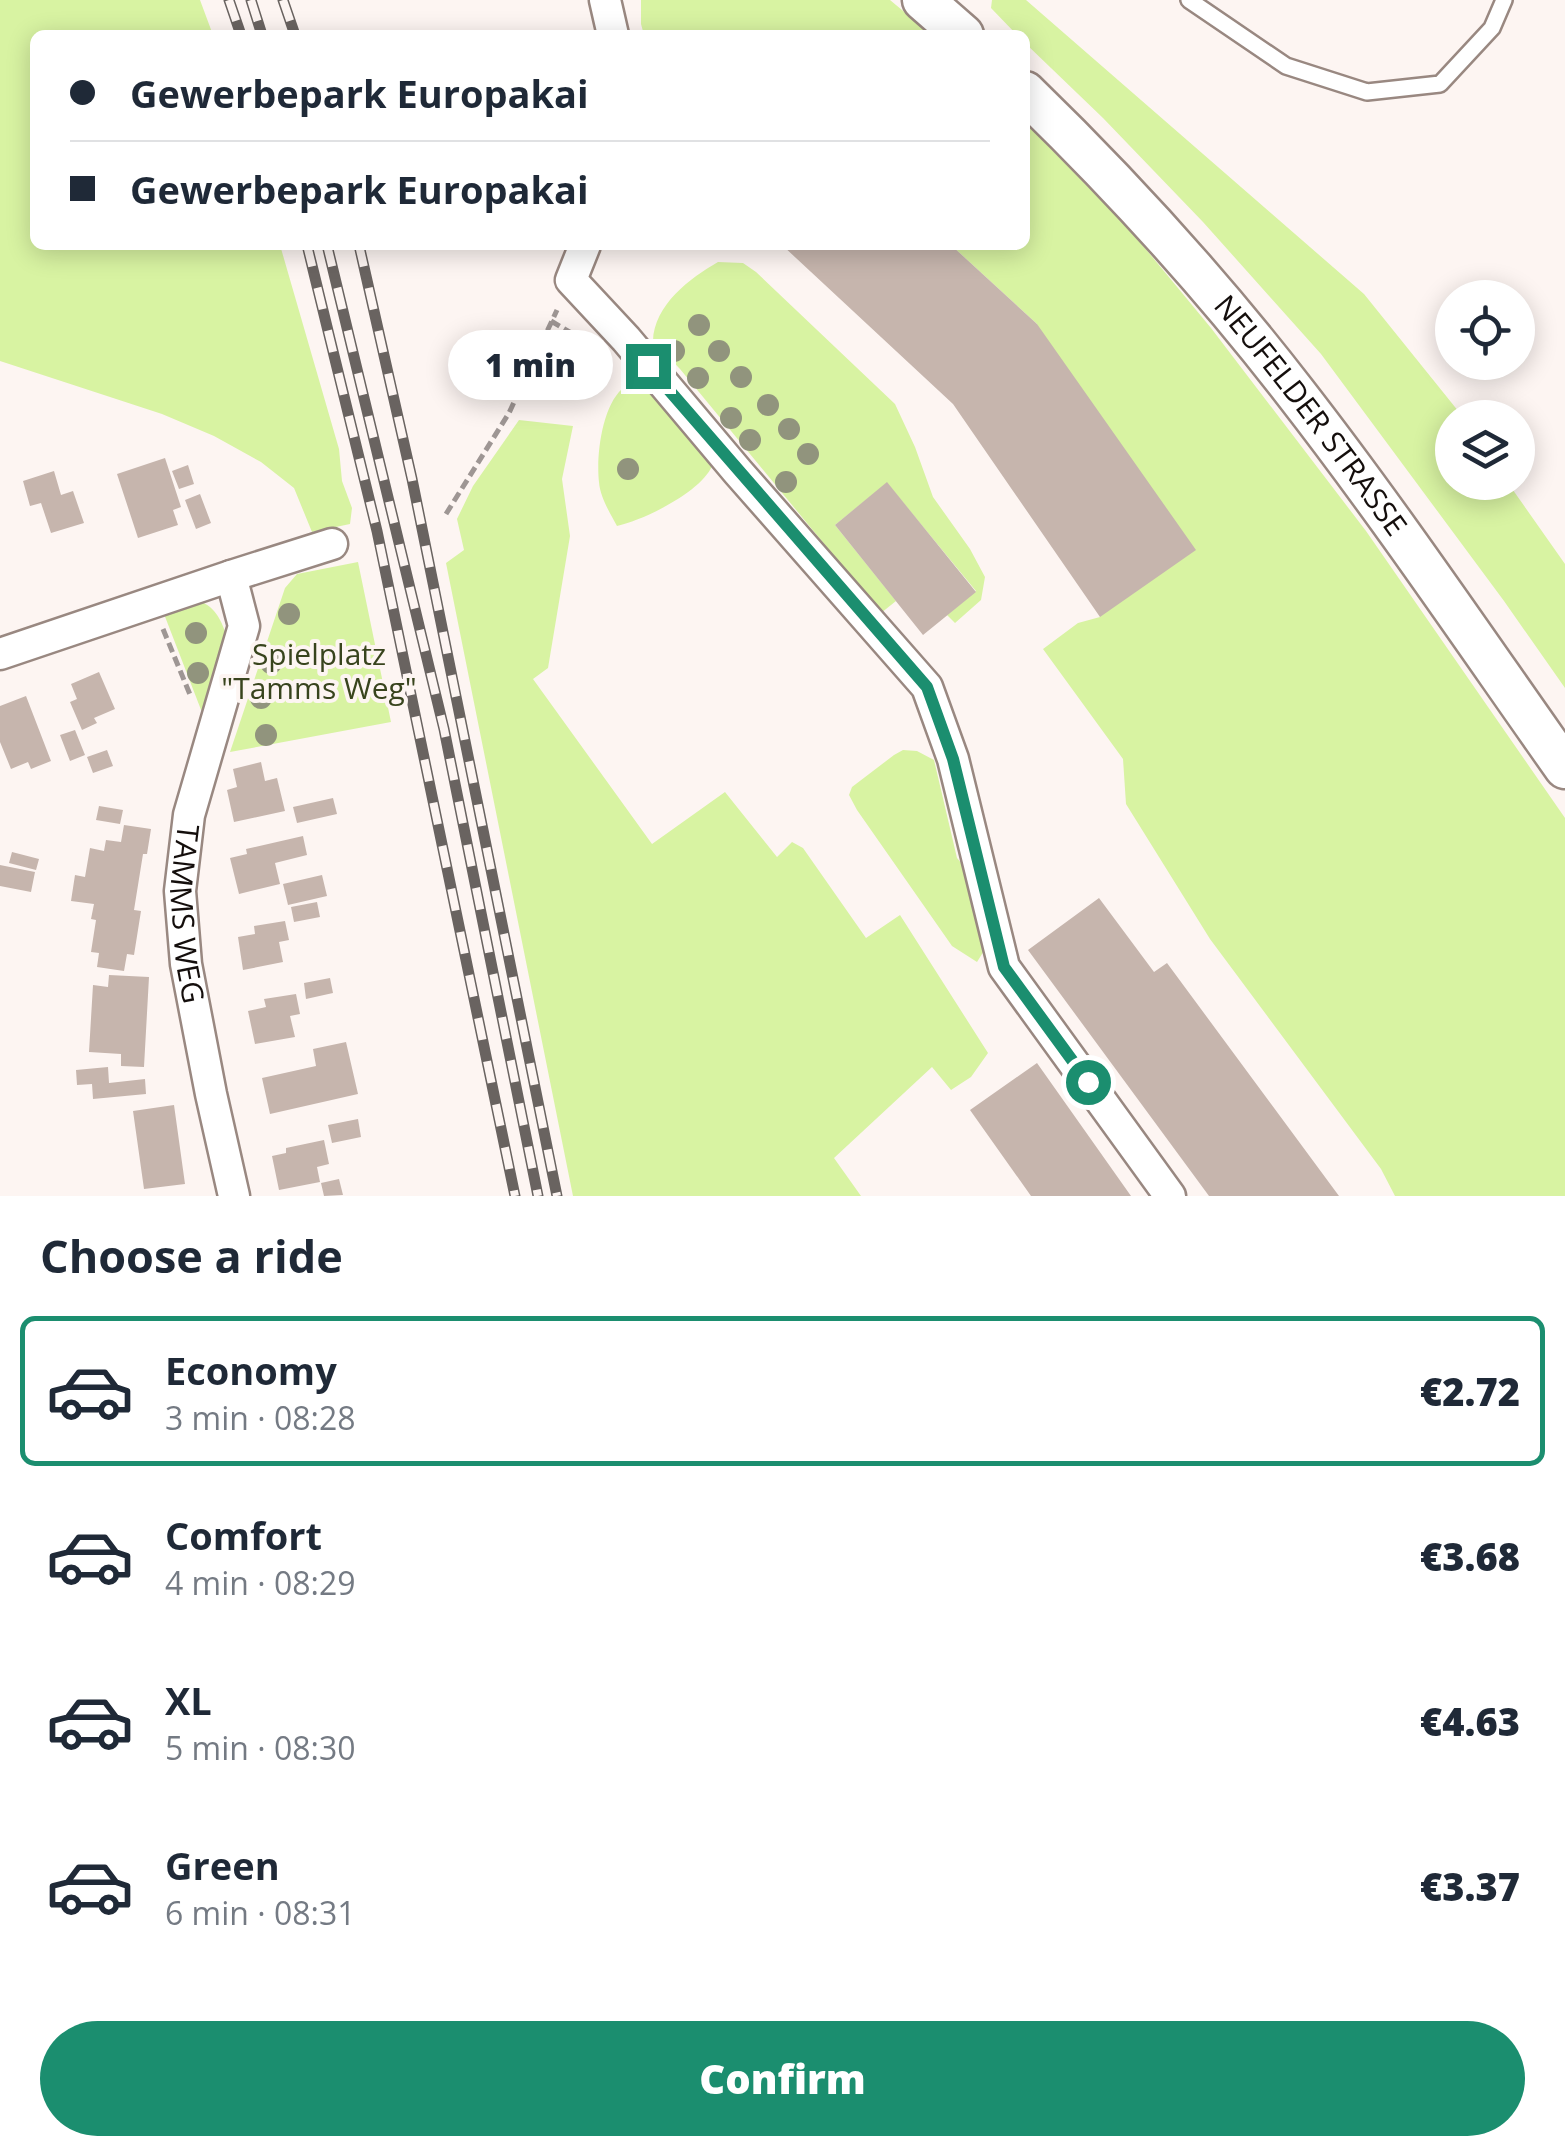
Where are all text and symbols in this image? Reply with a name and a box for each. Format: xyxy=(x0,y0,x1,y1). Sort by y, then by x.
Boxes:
text: Gewerbepark Europakai xyxy=(130,67,589,119)
text: Gewerbepark Europakai xyxy=(130,163,589,215)
map controls xyxy=(1435,280,1535,500)
button: locate xyxy=(1435,280,1535,380)
street label: NEUFELDER STRASSE xyxy=(1206,286,1417,544)
callout: 1 min xyxy=(448,331,613,401)
text: 1 min xyxy=(485,343,576,386)
route end xyxy=(626,344,671,389)
button: layers xyxy=(1435,400,1535,500)
park label: Spielplatz "Tamms Weg" xyxy=(221,633,417,708)
street label: TAMMS WEG xyxy=(161,822,215,1007)
route start xyxy=(1066,1060,1111,1105)
text: Choose a ride xyxy=(40,1225,343,1286)
text: Economy xyxy=(165,1344,337,1396)
icon: car xyxy=(45,1346,135,1436)
text: €2.72 xyxy=(1420,1365,1520,1417)
text: 3 min · 08:28 xyxy=(165,1396,356,1439)
text: Comfort xyxy=(165,1509,322,1561)
icon: car xyxy=(45,1511,135,1601)
text: €3.68 xyxy=(1420,1530,1520,1582)
text: 4 min · 08:29 xyxy=(165,1561,356,1604)
text: XL xyxy=(165,1674,212,1726)
icon: car xyxy=(45,1676,135,1766)
text: €4.63 xyxy=(1420,1695,1520,1747)
text: 5 min · 08:30 xyxy=(165,1726,356,1769)
text: Green xyxy=(165,1839,280,1891)
icon: car xyxy=(45,1841,135,1931)
text: €3.37 xyxy=(1420,1860,1520,1912)
text: 6 min · 08:31 xyxy=(165,1891,356,1934)
button: Confirm xyxy=(40,2021,1525,2136)

